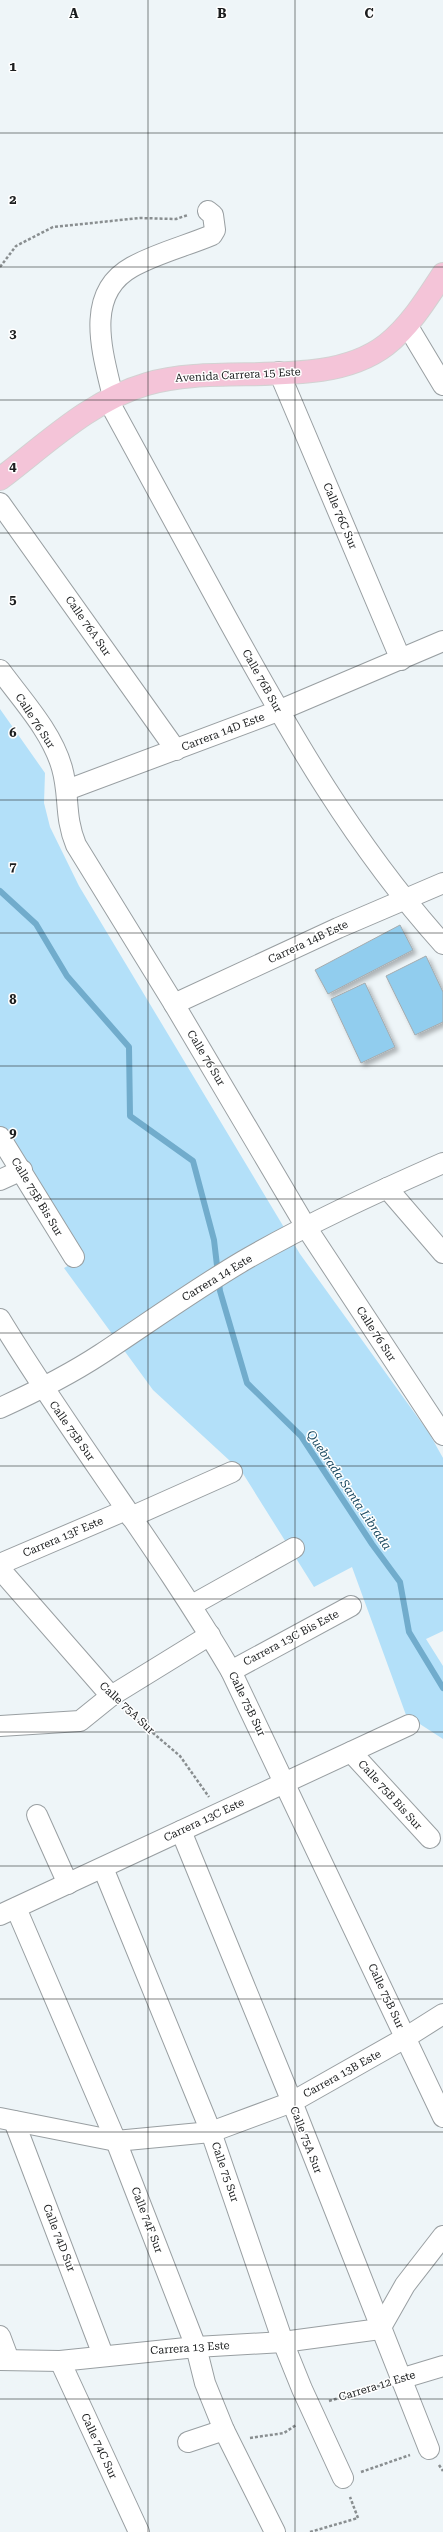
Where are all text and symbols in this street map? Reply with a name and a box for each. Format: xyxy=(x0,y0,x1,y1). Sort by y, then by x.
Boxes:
text: A xyxy=(69,6,79,21)
text: B xyxy=(217,6,227,21)
text: C xyxy=(364,6,374,21)
text: 1 xyxy=(9,59,17,74)
text: 2 xyxy=(9,192,17,207)
text: 3 xyxy=(9,326,17,341)
street label: Avenida Carrera 15 Este xyxy=(175,365,301,385)
text: 4 xyxy=(9,459,17,474)
street label: Calle 76C Sur xyxy=(320,481,360,552)
text: 5 xyxy=(9,592,17,607)
street label: Calle 76A Sur xyxy=(62,593,114,659)
street label: Calle 76B Sur xyxy=(239,647,285,715)
street label: Calle 76 Sur xyxy=(12,691,58,751)
street label: Carrera 14D Este xyxy=(180,710,266,754)
text: 7 xyxy=(9,859,17,874)
street label: Carrera 14B Este xyxy=(266,918,350,966)
text: 8 xyxy=(9,992,17,1007)
street label: Calle 76 Sur xyxy=(184,1028,228,1089)
text: 9 xyxy=(9,1125,17,1140)
street label: Calle 75B Bis Sur xyxy=(8,1155,66,1239)
street label: Carrera 14 Este xyxy=(180,1252,254,1304)
street label: Calle 76 Sur xyxy=(353,1304,399,1364)
street label: Calle 75B Sur xyxy=(47,1399,98,1464)
water label: Quebrada Santa Librada xyxy=(304,1428,394,1552)
street label: Carrera 13F Este xyxy=(21,1514,105,1560)
street label: Carrera 13C Bis Este xyxy=(241,1607,341,1669)
street label: Calle 75B Sur xyxy=(226,1670,268,1739)
street label: Calle 75A Sur xyxy=(97,1679,158,1737)
street label: Calle 75B Bis Sur xyxy=(355,1758,425,1833)
street label: Carrera 13C Este xyxy=(162,1796,246,1844)
street label: Calle 75B Sur xyxy=(365,1961,407,2031)
street label: Carrera 13B Este xyxy=(301,2047,383,2101)
street label: Calle 75A Sur xyxy=(287,2105,325,2176)
street label: Calle 75 Sur xyxy=(209,2140,242,2204)
street label: Calle 74F Sur xyxy=(128,2185,166,2255)
street label: Calle 74D Sur xyxy=(40,2202,78,2274)
street label: Carrera 13 Este xyxy=(150,2339,230,2357)
street label: Carrera 12 Este xyxy=(337,2368,417,2404)
street label: Calle 74C Sur xyxy=(78,2411,120,2481)

